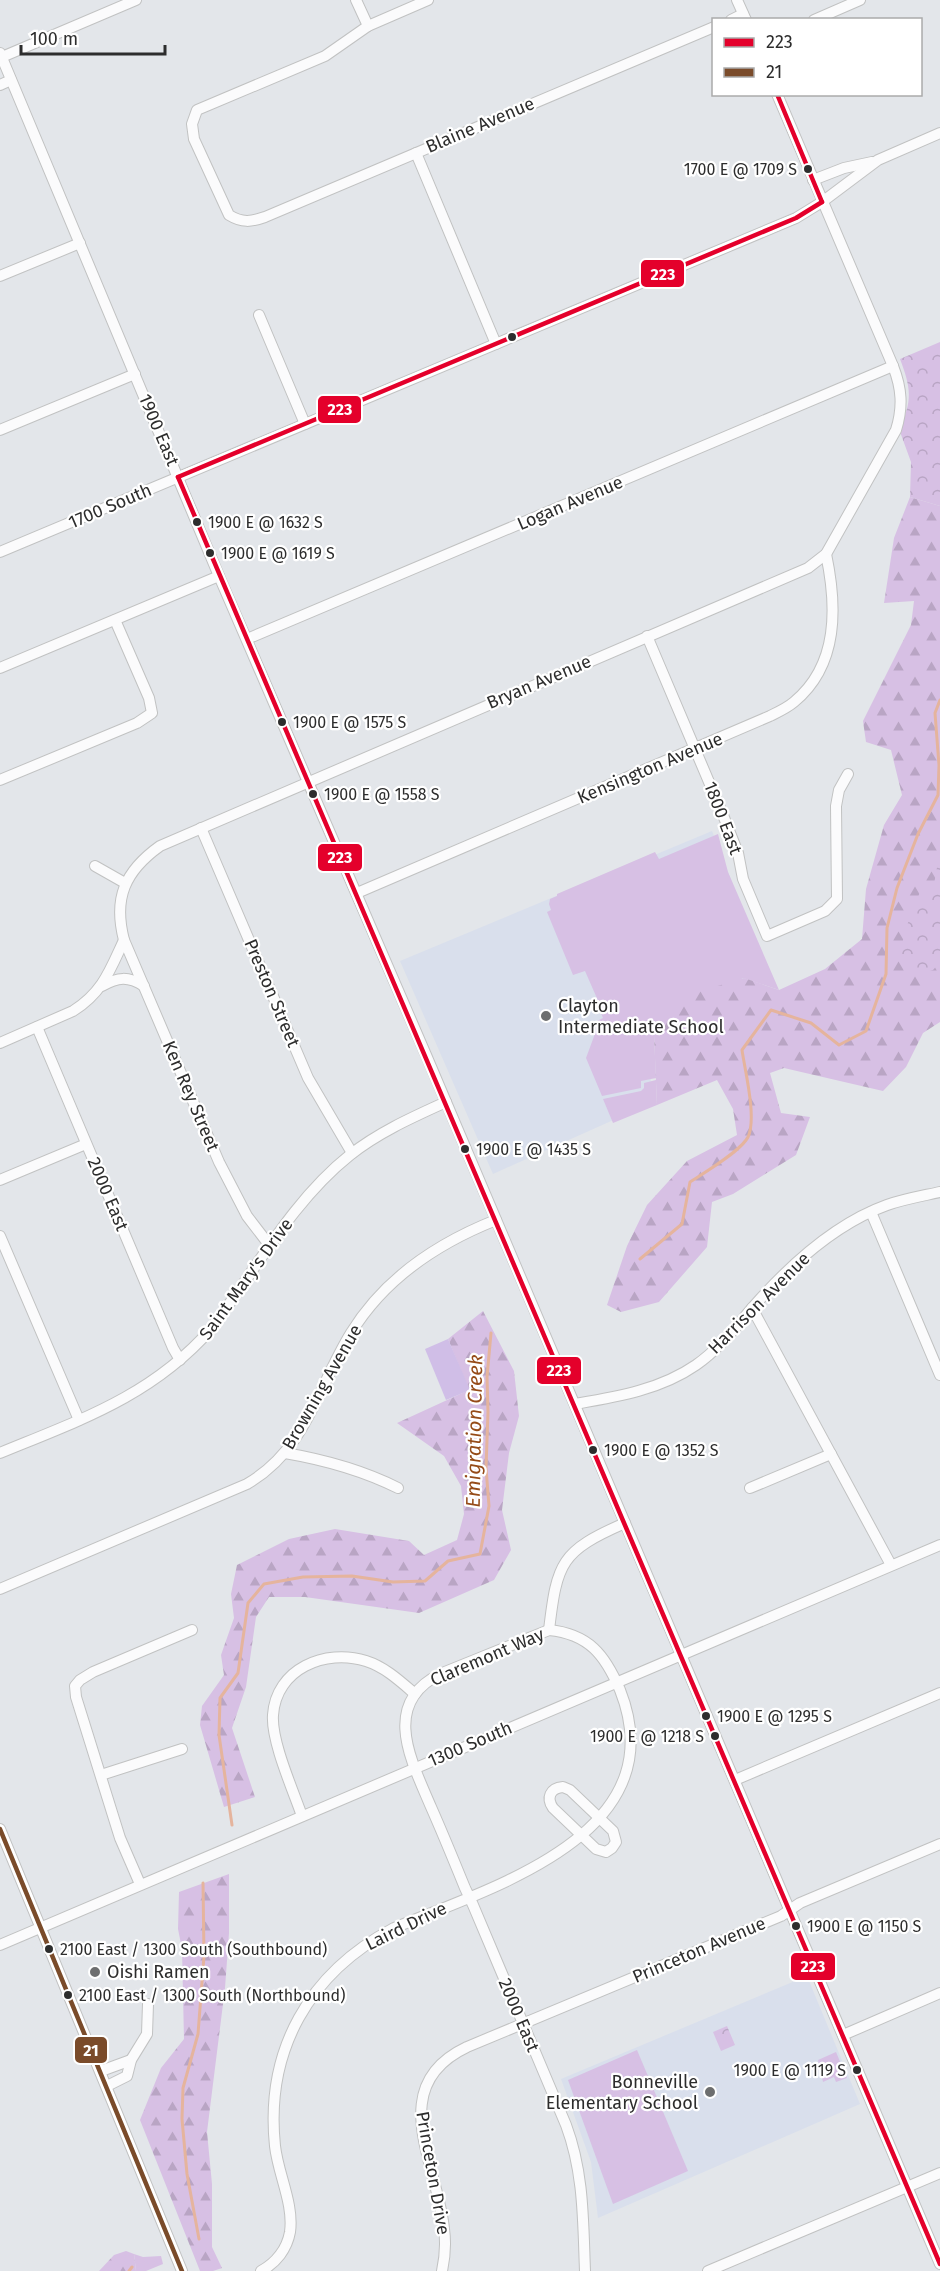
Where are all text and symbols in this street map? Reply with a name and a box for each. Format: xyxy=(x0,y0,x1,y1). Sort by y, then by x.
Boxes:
scale bar xyxy=(21,18,165,56)
legend xyxy=(712,18,922,96)
text: 100 m xyxy=(30,28,78,50)
text: 223 xyxy=(766,31,793,53)
text: 21 xyxy=(766,61,782,83)
street label: Blaine Avenue xyxy=(422,92,538,158)
place label: 1700 E @ 1709 S xyxy=(684,160,797,179)
marker: 1700 E @ 1709 S xyxy=(802,163,814,175)
line badge: 223 xyxy=(640,259,685,288)
text: 223 xyxy=(651,265,675,284)
unlabelled marker xyxy=(506,331,518,343)
street label: 1900 East xyxy=(134,391,184,470)
line badge: 223 xyxy=(317,395,362,424)
text: 223 xyxy=(328,400,352,419)
street label: Logan Avenue xyxy=(514,471,626,535)
street label: 1700 South xyxy=(65,479,155,533)
place label: 1900 E @ 1632 S xyxy=(208,513,323,532)
marker: 1900 E @ 1632 S xyxy=(191,516,203,528)
place label: 1900 E @ 1619 S xyxy=(221,544,335,563)
marker: 1900 E @ 1619 S xyxy=(204,547,216,559)
street label: Bryan Avenue xyxy=(483,650,595,714)
place label: 1900 E @ 1575 S xyxy=(293,713,406,732)
marker: 1900 E @ 1575 S xyxy=(276,716,288,728)
street label: Kensington Avenue xyxy=(574,727,726,809)
street label: 1800 East xyxy=(699,778,747,858)
place label: 1900 E @ 1558 S xyxy=(324,785,440,804)
marker: 1900 E @ 1558 S xyxy=(307,788,319,800)
line badge: 223 xyxy=(317,843,363,872)
text: 223 xyxy=(328,848,352,867)
street label: Preston Street xyxy=(239,935,305,1051)
place label: Clayton Intermediate School xyxy=(558,995,724,1038)
marker: Clayton Intermediate School xyxy=(539,1009,553,1023)
street label: Ken Rey Street xyxy=(158,1037,224,1155)
place label: 1900 E @ 1435 S xyxy=(476,1140,591,1159)
marker: 1900 E @ 1435 S xyxy=(459,1143,471,1155)
street label: 2000 East xyxy=(83,1154,134,1235)
street label: Saint Mary's Drive xyxy=(194,1214,298,1344)
street label: Harrison Avenue xyxy=(703,1247,815,1359)
street label: Browning Avenue xyxy=(277,1321,367,1453)
water label: Emigration Creek xyxy=(461,1354,487,1508)
line badge: 223 xyxy=(536,1356,582,1385)
text: 223 xyxy=(547,1361,571,1380)
place label: 1900 E @ 1352 S xyxy=(604,1441,719,1460)
marker: 1900 E @ 1352 S xyxy=(587,1444,599,1456)
street label: Claremont Way xyxy=(427,1623,547,1691)
place label: 1900 E @ 1295 S xyxy=(717,1707,832,1726)
marker: 1900 E @ 1295 S xyxy=(700,1710,712,1722)
street label: 1300 South xyxy=(425,1716,515,1772)
place label: 1900 E @ 1218 S xyxy=(590,1727,704,1746)
marker: 1900 E @ 1218 S xyxy=(709,1730,721,1742)
street label: Laird Drive xyxy=(362,1897,450,1955)
street label: Princeton Avenue xyxy=(629,1912,769,1988)
place label: 1900 E @ 1150 S xyxy=(807,1917,922,1936)
marker: 1900 E @ 1150 S xyxy=(790,1920,802,1932)
place label: 2100 East / 1300 South (Southbound) xyxy=(60,1940,327,1959)
marker: 2100 East / 1300 South (Southbound) xyxy=(43,1943,55,1955)
line badge: 223 xyxy=(790,1952,836,1981)
text: 223 xyxy=(801,1957,825,1976)
place label: Oishi Ramen xyxy=(107,1961,210,1983)
marker: Oishi Ramen xyxy=(88,1965,102,1979)
street label: 2000 East xyxy=(494,1975,545,2056)
place label: 2100 East / 1300 South (Northbound) xyxy=(79,1986,345,2005)
marker: 2100 East / 1300 South (Northbound) xyxy=(62,1989,74,2001)
line badge: 21 xyxy=(74,2036,108,2064)
text: 21 xyxy=(83,2041,99,2060)
place label: 1900 E @ 1119 S xyxy=(734,2061,846,2080)
marker: 1900 E @ 1119 S xyxy=(851,2064,863,2076)
place label: Bonneville Elementary School xyxy=(546,2071,698,2114)
marker: Bonneville Elementary School xyxy=(703,2085,717,2099)
street label: Princeton Drive xyxy=(411,2110,455,2236)

